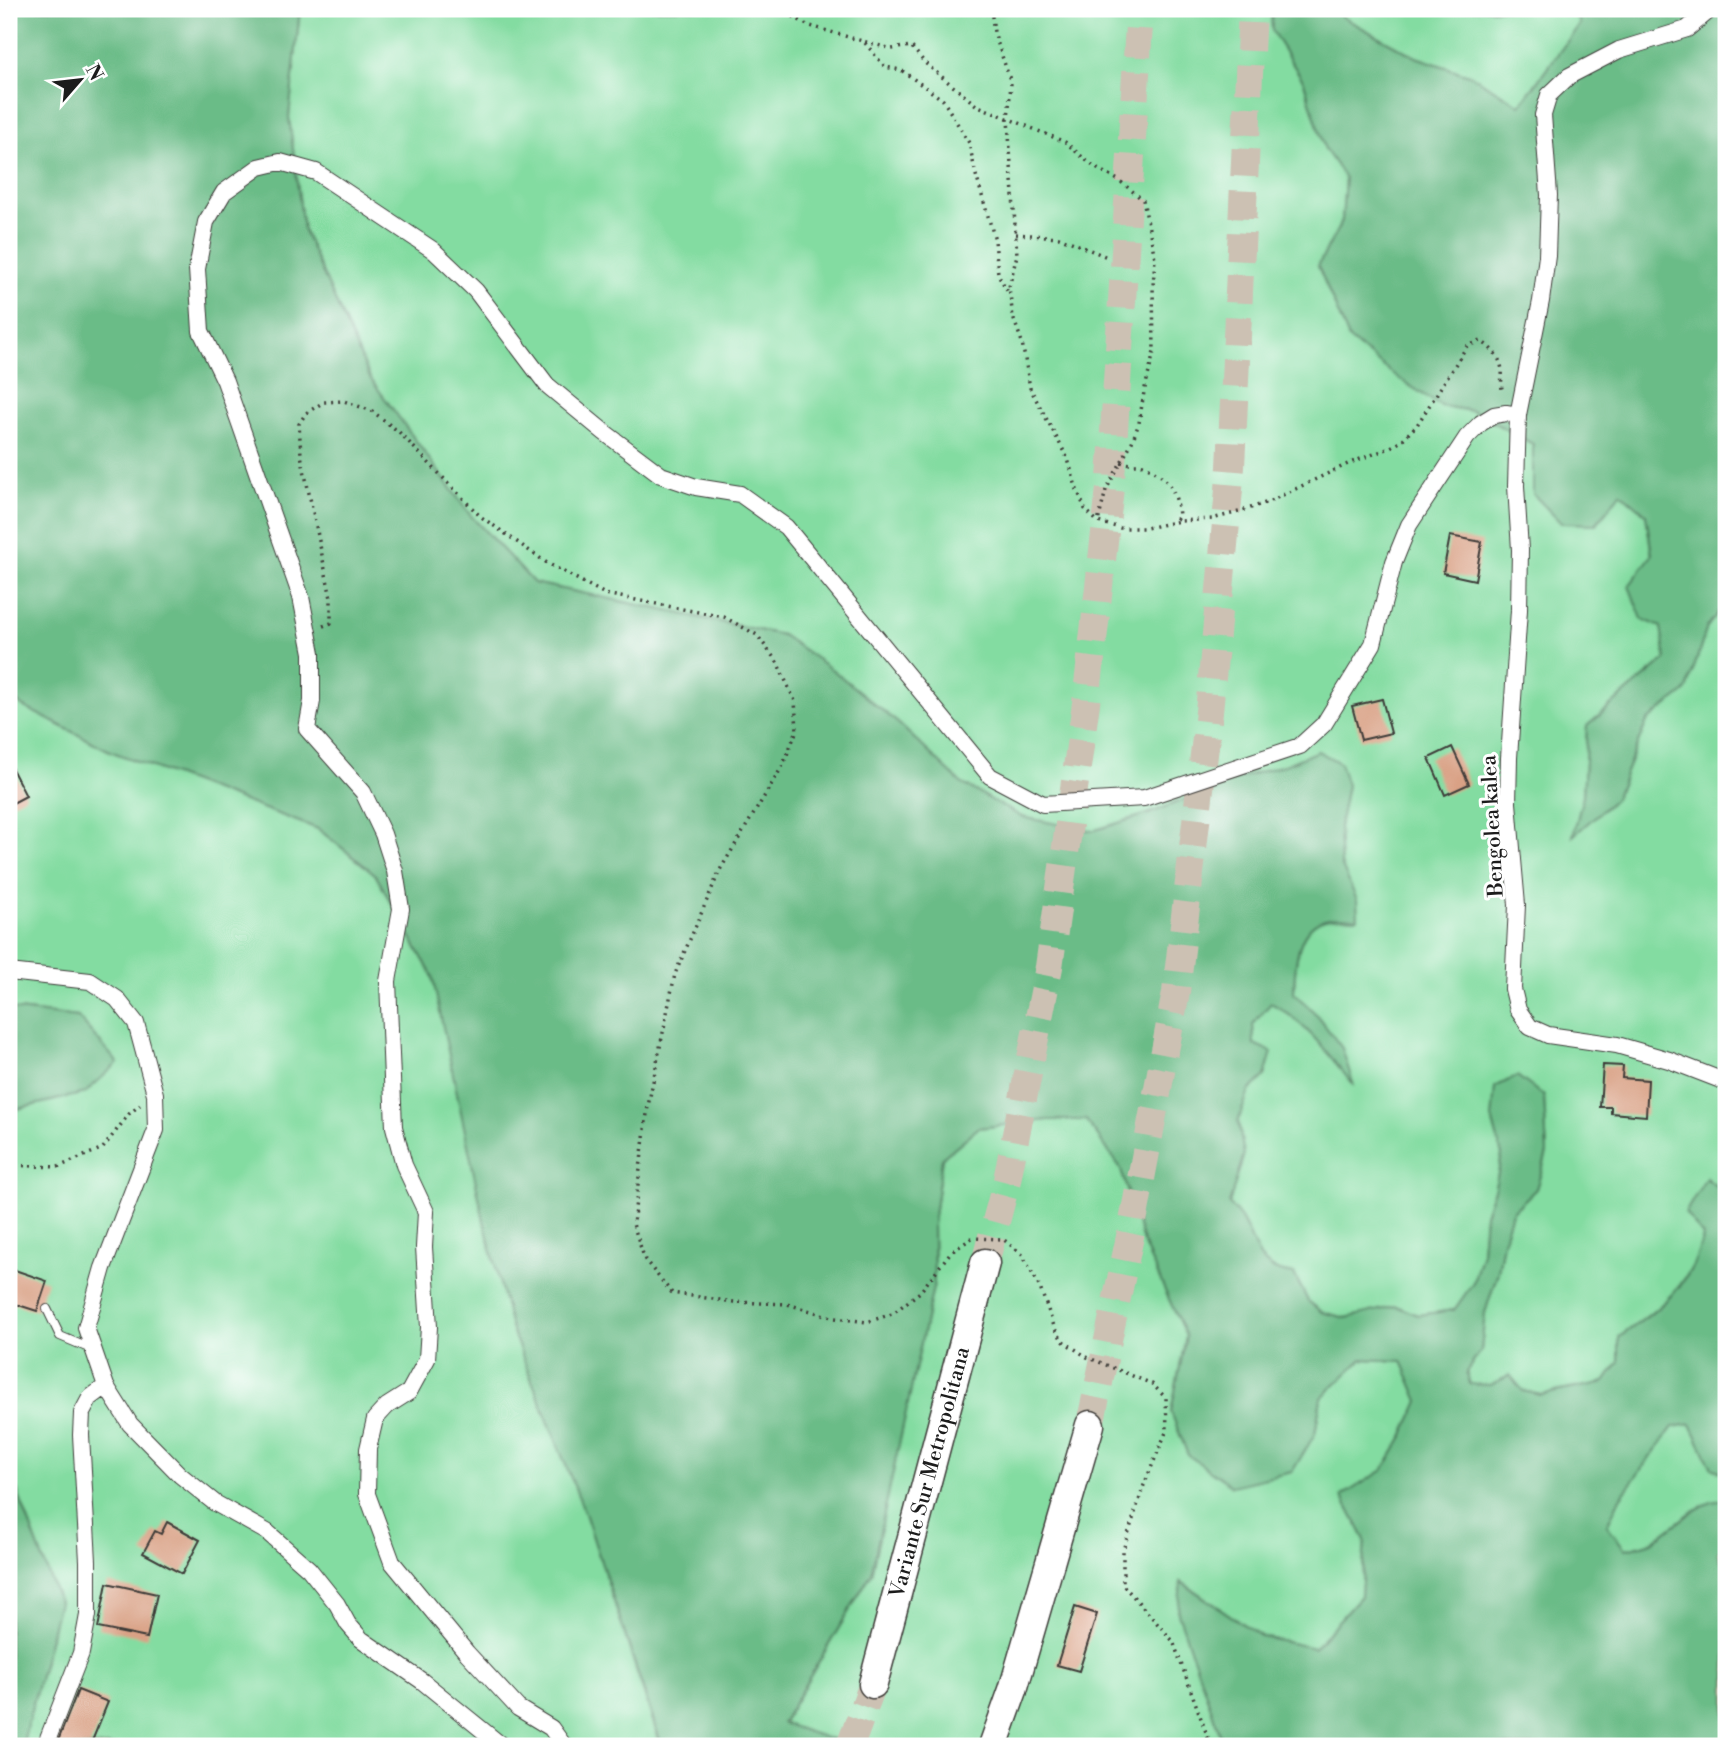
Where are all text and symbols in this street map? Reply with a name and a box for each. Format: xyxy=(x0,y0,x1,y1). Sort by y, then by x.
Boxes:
north arrow xyxy=(46,46,116,116)
text: N xyxy=(80,60,108,85)
street label: Bengolea kalea xyxy=(1476,754,1510,899)
street label: Variante Sur Metropolitana xyxy=(884,1344,976,1602)

